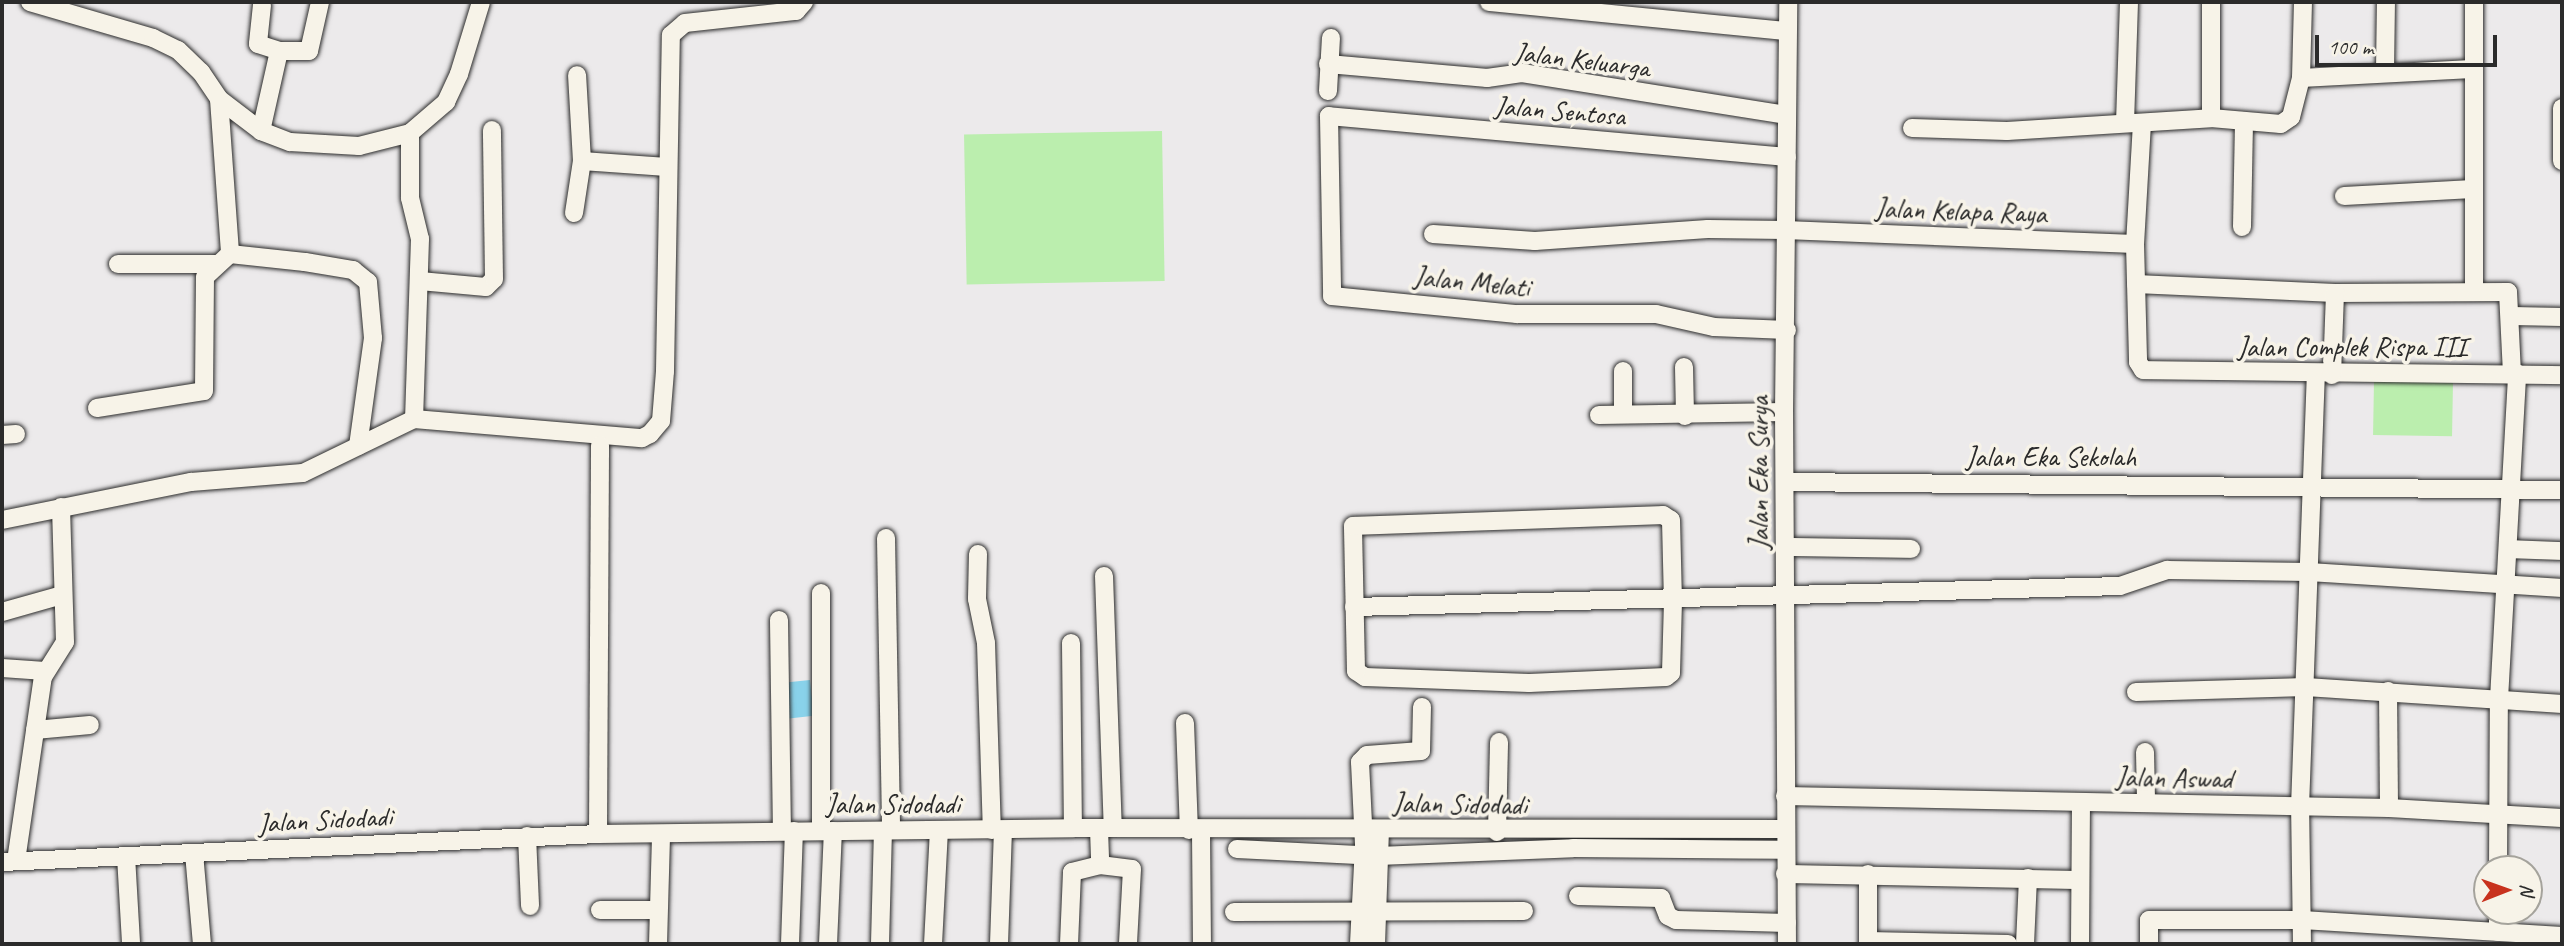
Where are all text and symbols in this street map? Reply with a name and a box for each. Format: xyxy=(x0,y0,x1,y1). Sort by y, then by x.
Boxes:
scale bar xyxy=(2319,21,2501,65)
text: 100 m xyxy=(2328,34,2373,60)
street label: Jalan Keluarga xyxy=(1512,35,1652,85)
street label: Jalan Sentosa xyxy=(1493,89,1627,133)
street label: Jalan Kelapa Raya xyxy=(1875,191,2047,231)
street label: Jalan Melati xyxy=(1413,259,1531,305)
street label: Jalan Complek Rispa III xyxy=(2238,330,2466,364)
street label: Jalan Eka Surya xyxy=(1742,396,1776,550)
street label: Jalan Eka Sekolah xyxy=(1965,440,2137,474)
street label: Jalan Aswad xyxy=(2115,760,2233,796)
street label: Jalan Sidodadi xyxy=(1392,786,1528,822)
street label: Jalan Sidodadi xyxy=(826,787,960,821)
street label: Jalan Sidodadi xyxy=(257,800,393,840)
north arrow xyxy=(2473,855,2543,925)
text: N xyxy=(2515,884,2539,896)

